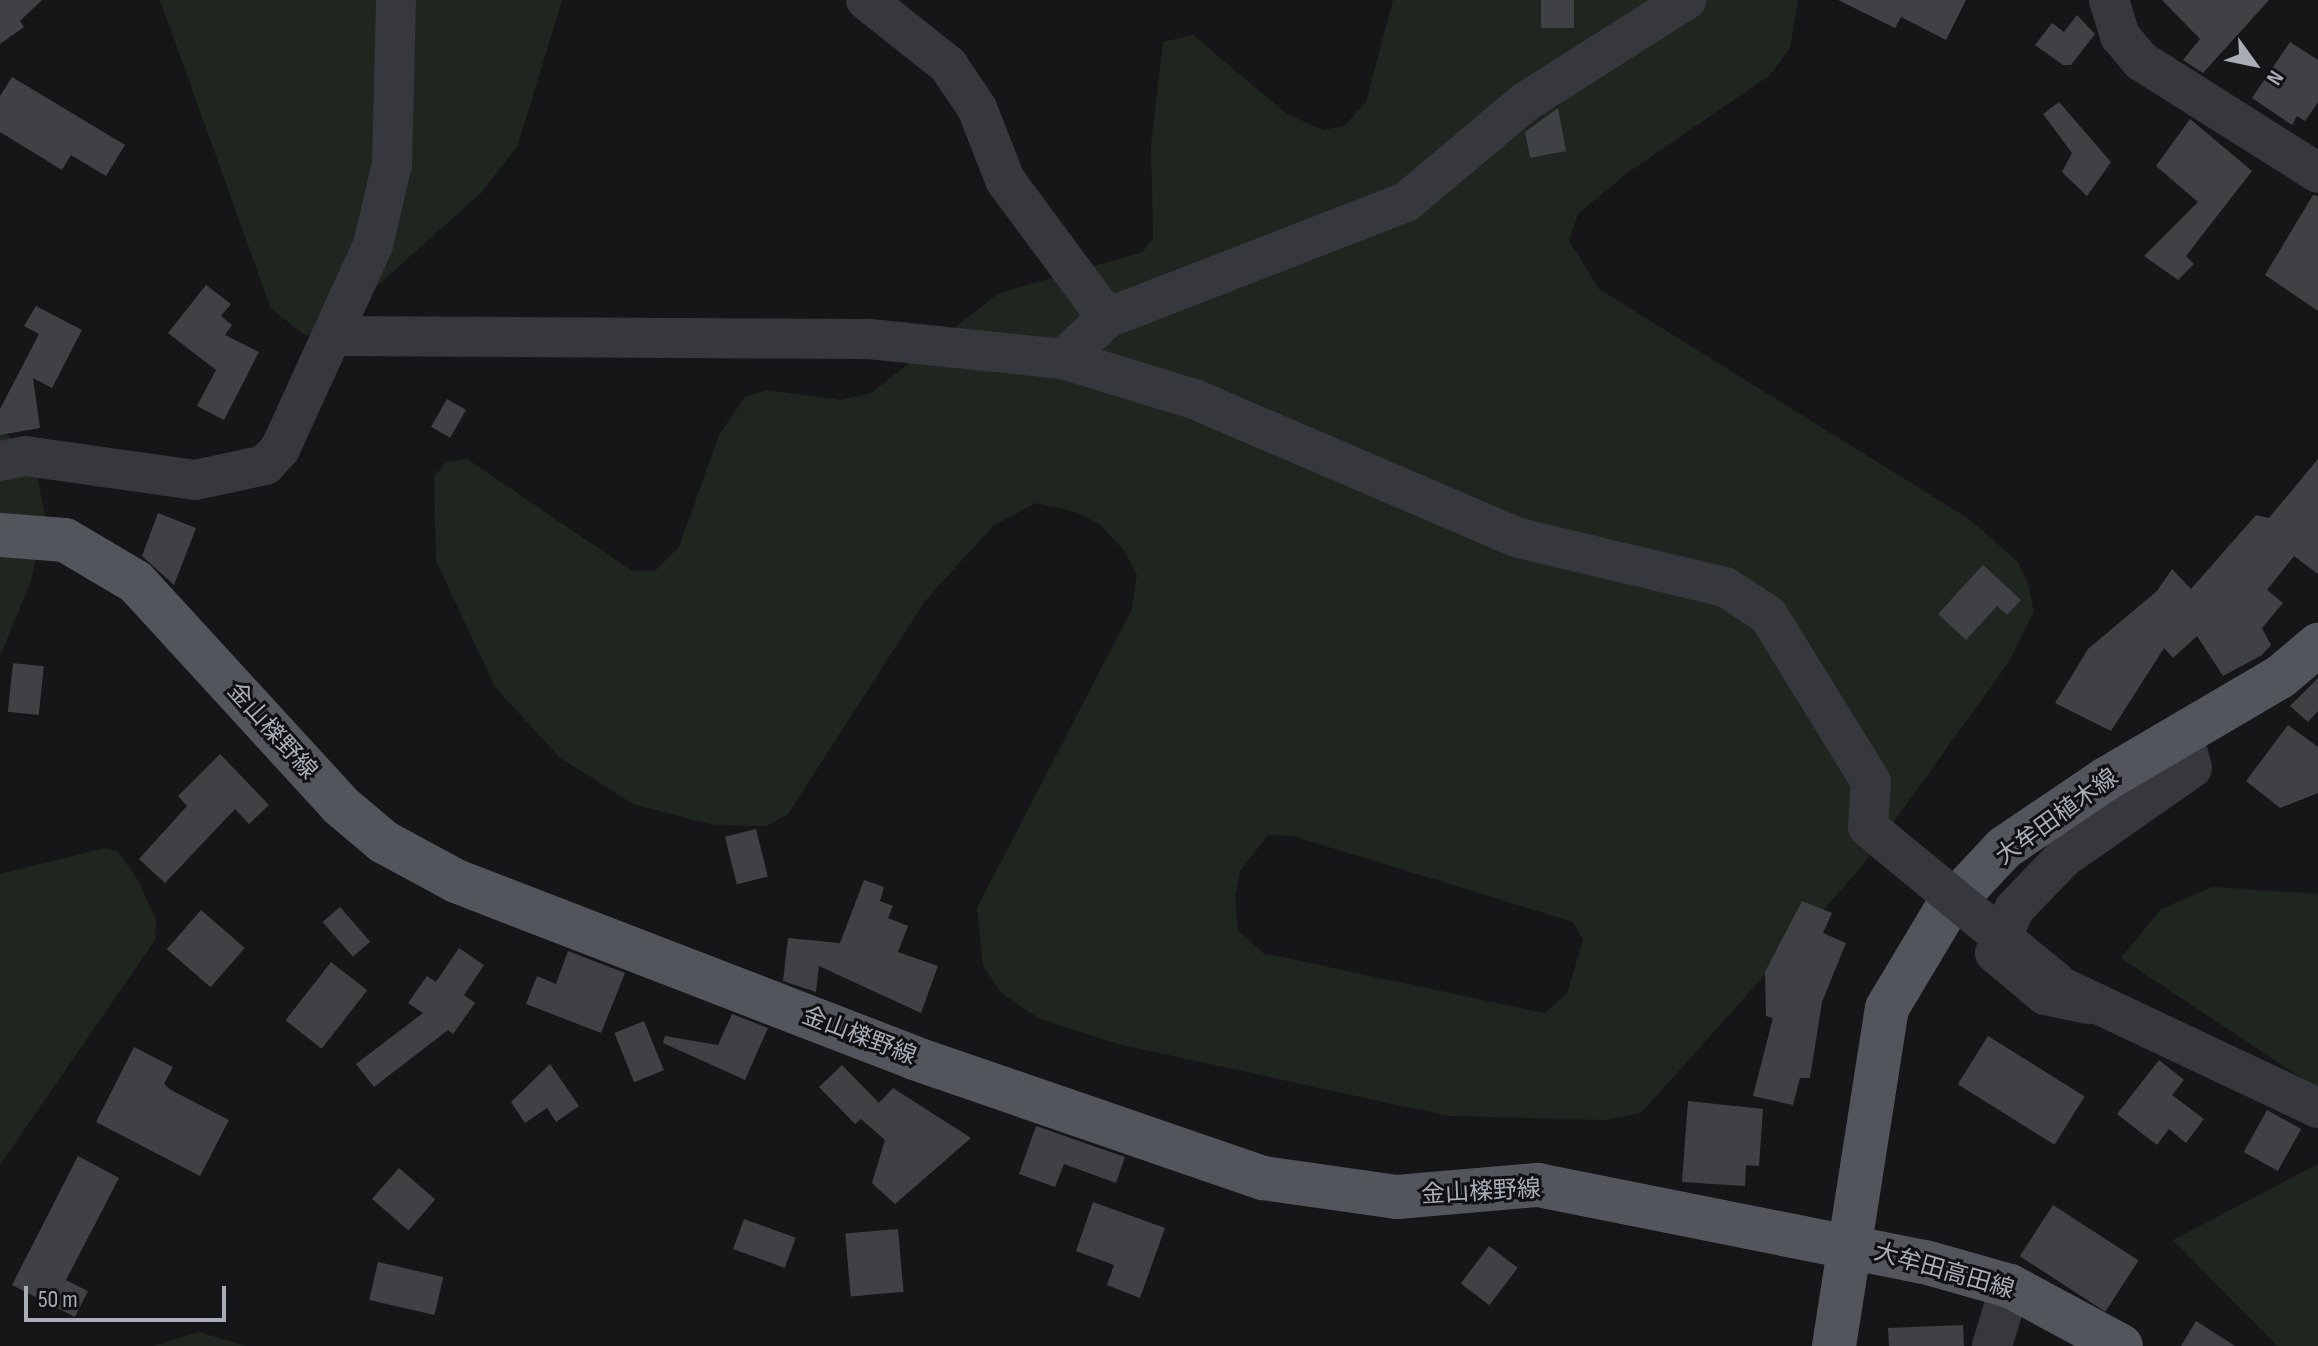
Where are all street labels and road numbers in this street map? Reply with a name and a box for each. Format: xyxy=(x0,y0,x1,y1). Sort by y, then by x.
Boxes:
street label: 金山檪野線 xyxy=(221,677,323,785)
street label: 大牟田植木線 xyxy=(1990,763,2124,871)
street label: 金山檪野線 xyxy=(798,1001,920,1071)
street label: 金山檪野線 xyxy=(1420,1174,1542,1210)
street label: 大牟田高田線 xyxy=(1871,1237,2017,1305)

